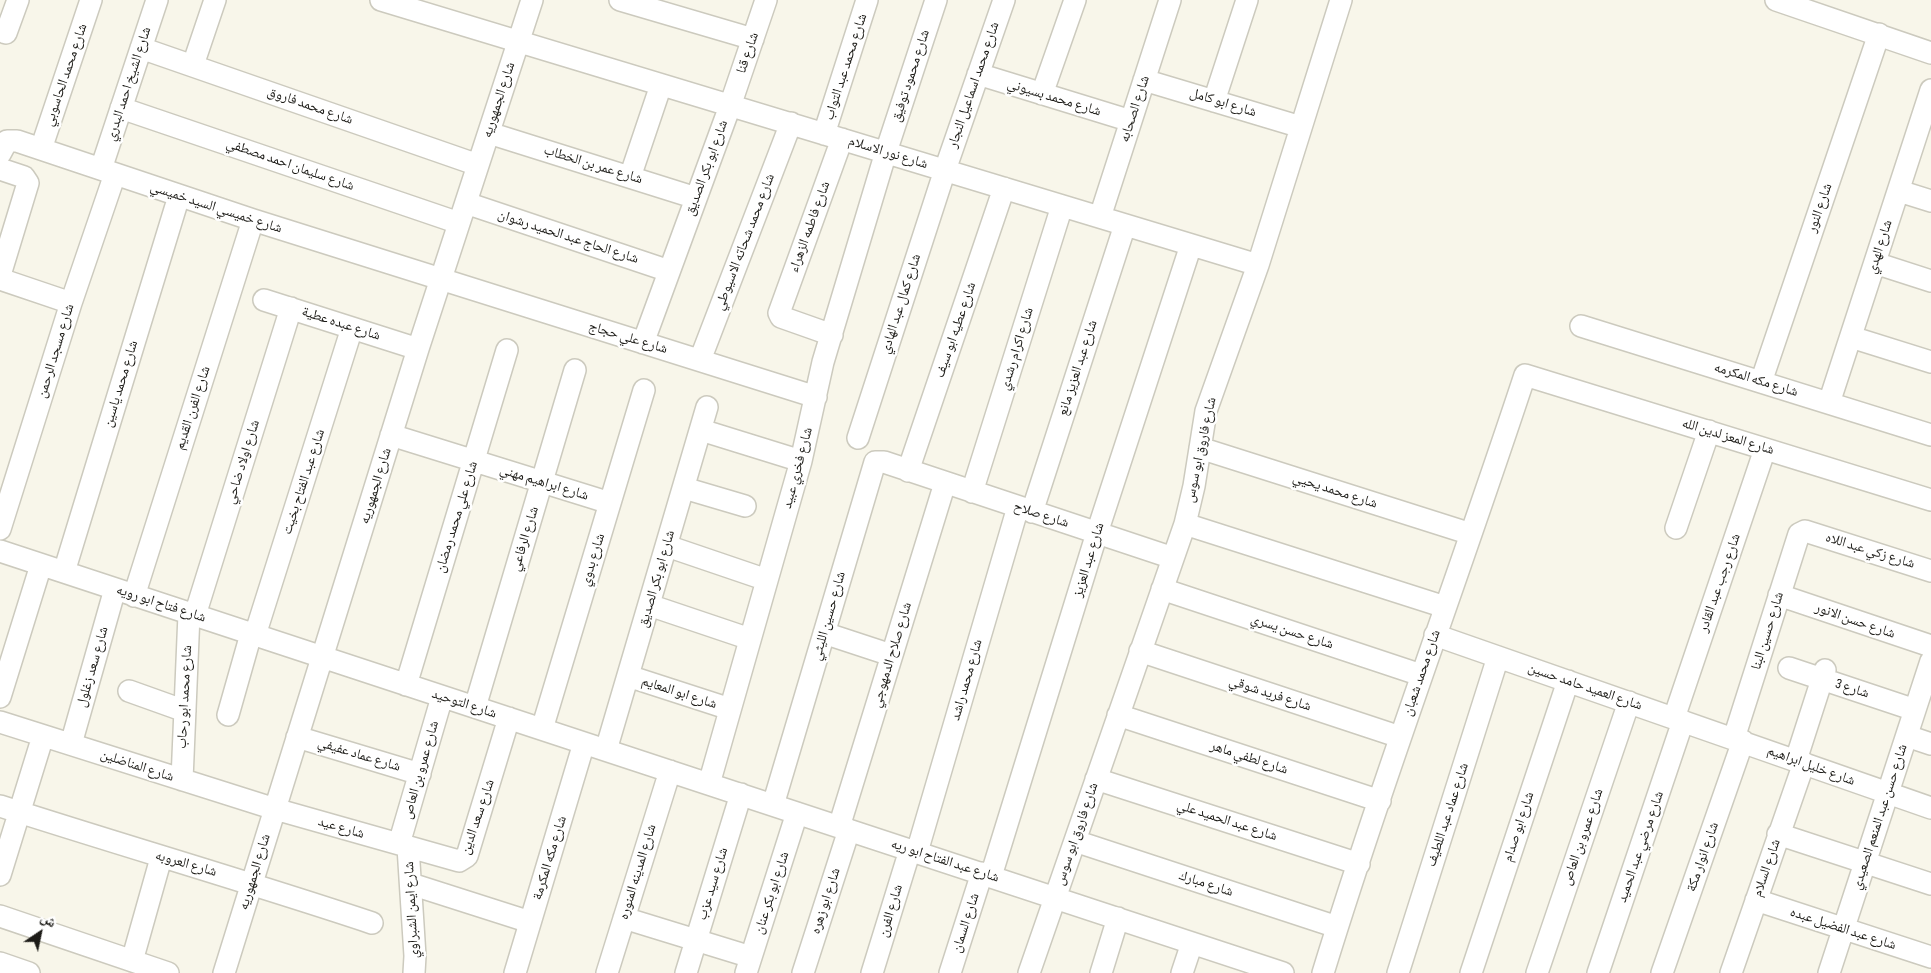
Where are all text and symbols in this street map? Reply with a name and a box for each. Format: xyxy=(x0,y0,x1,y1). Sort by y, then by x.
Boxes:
street label: شارع محمد عبد التواب xyxy=(821,12,871,122)
street label: شارع محمد اسماعيل النجار xyxy=(945,20,1003,150)
street label: شارع محمد الحاسوبي xyxy=(41,21,91,129)
street label: شارع الشيخ احمد البدري xyxy=(103,25,155,143)
street label: شارع محمود توفيق xyxy=(888,28,934,124)
street label: شارع قنا xyxy=(733,30,763,76)
street label: شارع الجمهوريه xyxy=(479,60,519,140)
street label: شارع الصحابه xyxy=(1116,74,1154,144)
street label: شارع محمد بسيوني xyxy=(1005,76,1103,120)
street label: شارع محمد فاروق xyxy=(265,83,355,129)
street label: شارع ابو كامل xyxy=(1188,85,1258,121)
street label: شارع ابو بكر الصديق xyxy=(682,118,732,218)
street label: شارع نور الاسلام xyxy=(846,133,930,173)
street label: شارع سليمان احمد مصطفي xyxy=(224,135,356,195)
street label: شارع عمر بن الخطاب xyxy=(541,142,645,188)
street label: شارع محمد شحاته الاسيوطي xyxy=(711,171,779,313)
street label: شارع خميسي السيد خميسي xyxy=(148,179,284,237)
street label: شارع فاطمه الزهراء xyxy=(786,179,834,275)
street label: شارع النور xyxy=(1804,181,1836,235)
street label: شارع الحاج عبد الحميد رشوان xyxy=(495,206,641,268)
street label: شارع الهدي xyxy=(1863,218,1897,276)
street label: شارع كمال عبد الهادي xyxy=(877,252,925,356)
street label: شارع عطيه ابو سيف xyxy=(932,280,980,380)
street label: شارع مسجد الرحمن xyxy=(34,302,78,400)
street label: شارع عبده عطية xyxy=(299,303,383,345)
street label: شارع اكرام رشدي xyxy=(996,305,1038,393)
street label: شارع علي حجاج xyxy=(586,318,670,358)
street label: شارع عبد العزيز مانع xyxy=(1055,318,1101,418)
street label: شارع محمد ياسين xyxy=(100,339,142,429)
street label: شارع مكه المكرمه xyxy=(1712,359,1800,401)
street label: شارع الفرن القديم xyxy=(172,364,214,452)
street label: شارع فاروق ابو سوس xyxy=(1182,396,1220,504)
street label: شارع المعز لدين الله xyxy=(1680,415,1776,459)
street label: شارع اولاد ضاحي xyxy=(222,418,264,506)
street label: شارع فخري عبيد xyxy=(779,426,817,510)
street label: شارع عبد الفتاح بخيت xyxy=(279,427,329,537)
street label: شارع الجمهوريه xyxy=(356,446,396,526)
street label: شارع علي محمد رمضان xyxy=(432,459,482,575)
street label: شارع ابراهيم مهني xyxy=(497,461,591,505)
street label: شارع محمد يحيي xyxy=(1291,469,1379,513)
street label: شارع صلاح xyxy=(1011,498,1071,532)
street label: شارع الرفاعي xyxy=(507,505,543,573)
street label: شارع عبد العزيز xyxy=(1070,521,1108,599)
street label: شارع ابو بكر الصديق xyxy=(635,528,679,630)
street label: شارع زكي عبد اللاه xyxy=(1823,529,1917,573)
street label: شارع بدوي xyxy=(577,531,609,589)
street label: شارع رجب عبد القادر xyxy=(1695,531,1745,635)
street label: شارع حسين الليثي xyxy=(808,570,850,662)
street label: شارع فتاح ابو رويه xyxy=(114,582,208,626)
street label: شارع حسين البنا xyxy=(1748,590,1788,672)
street label: شارع حسن الانور xyxy=(1813,599,1897,643)
street label: شارع صلاح الدمهوجي xyxy=(868,600,916,710)
street label: شارع حسن يسري xyxy=(1249,611,1335,653)
street label: شارع سعد زغلول xyxy=(73,625,113,709)
street label: شارع محمد شعبان xyxy=(1399,628,1445,718)
street label: شارع محمد راشد xyxy=(947,637,987,723)
street label: شارع محمد ابو رحاب xyxy=(174,645,196,749)
street label: شارع العميد حامد حسين xyxy=(1526,660,1644,714)
street label: شارع ابو المعايم xyxy=(639,673,719,713)
street label: شارع فريد شوقي xyxy=(1227,673,1313,715)
street label: شارع 3 xyxy=(1833,676,1871,702)
street label: شارع التوحيد xyxy=(429,686,499,722)
street label: شارع عمرو بن العاص xyxy=(399,719,443,821)
street label: شارع عماد عفيفي xyxy=(316,734,402,776)
street label: شارع لطفي ماهر xyxy=(1208,738,1290,778)
street label: شارع خليل ابراهيم xyxy=(1765,742,1857,790)
street label: شارع حسن عبد المنعم الصعيدي xyxy=(1848,742,1912,892)
street label: شارع المناضلين xyxy=(98,746,176,786)
street label: شارع عماد عبد اللطيف xyxy=(1423,761,1473,869)
street label: شارع سعد الدين xyxy=(457,777,499,857)
street label: شارع فاروق ابو سوس xyxy=(1052,780,1102,888)
street label: شارع عمرو بن العاص xyxy=(1559,786,1607,888)
street label: شارع مرضي عبد الحميد xyxy=(1614,789,1668,905)
street label: شارع ابو صدام xyxy=(1500,790,1538,864)
street label: شارع عبد الحميد علي xyxy=(1175,797,1279,845)
street label: شارع عيد xyxy=(316,813,366,843)
street label: شارع مكه المكرمة xyxy=(529,814,571,902)
street label: شارع انوار مكة xyxy=(1683,820,1723,894)
street label: شارع المدينه المنوره xyxy=(616,822,660,922)
street label: شارع الجمهوريه xyxy=(235,832,275,912)
street label: شارع عبد الفتاح ابو ريه xyxy=(889,836,1001,886)
street label: شارع السلام xyxy=(1749,837,1785,899)
street label: شارع سيد عزب xyxy=(694,845,732,923)
street label: شارع العروبه xyxy=(153,847,219,881)
street label: شارع ابو بكر عنان xyxy=(751,850,793,936)
street label: شارع ايمن الشبراوي xyxy=(401,861,423,959)
street label: شارع ابو زهره xyxy=(807,866,845,936)
street label: شارع مبارك xyxy=(1177,867,1235,901)
street label: شارع الفرن xyxy=(875,883,907,939)
street label: شارع السمان xyxy=(948,891,984,955)
street label: شارع عبد الفضيل عبده xyxy=(1788,904,1898,954)
north arrow xyxy=(15,908,65,958)
text: ش xyxy=(38,909,60,931)

